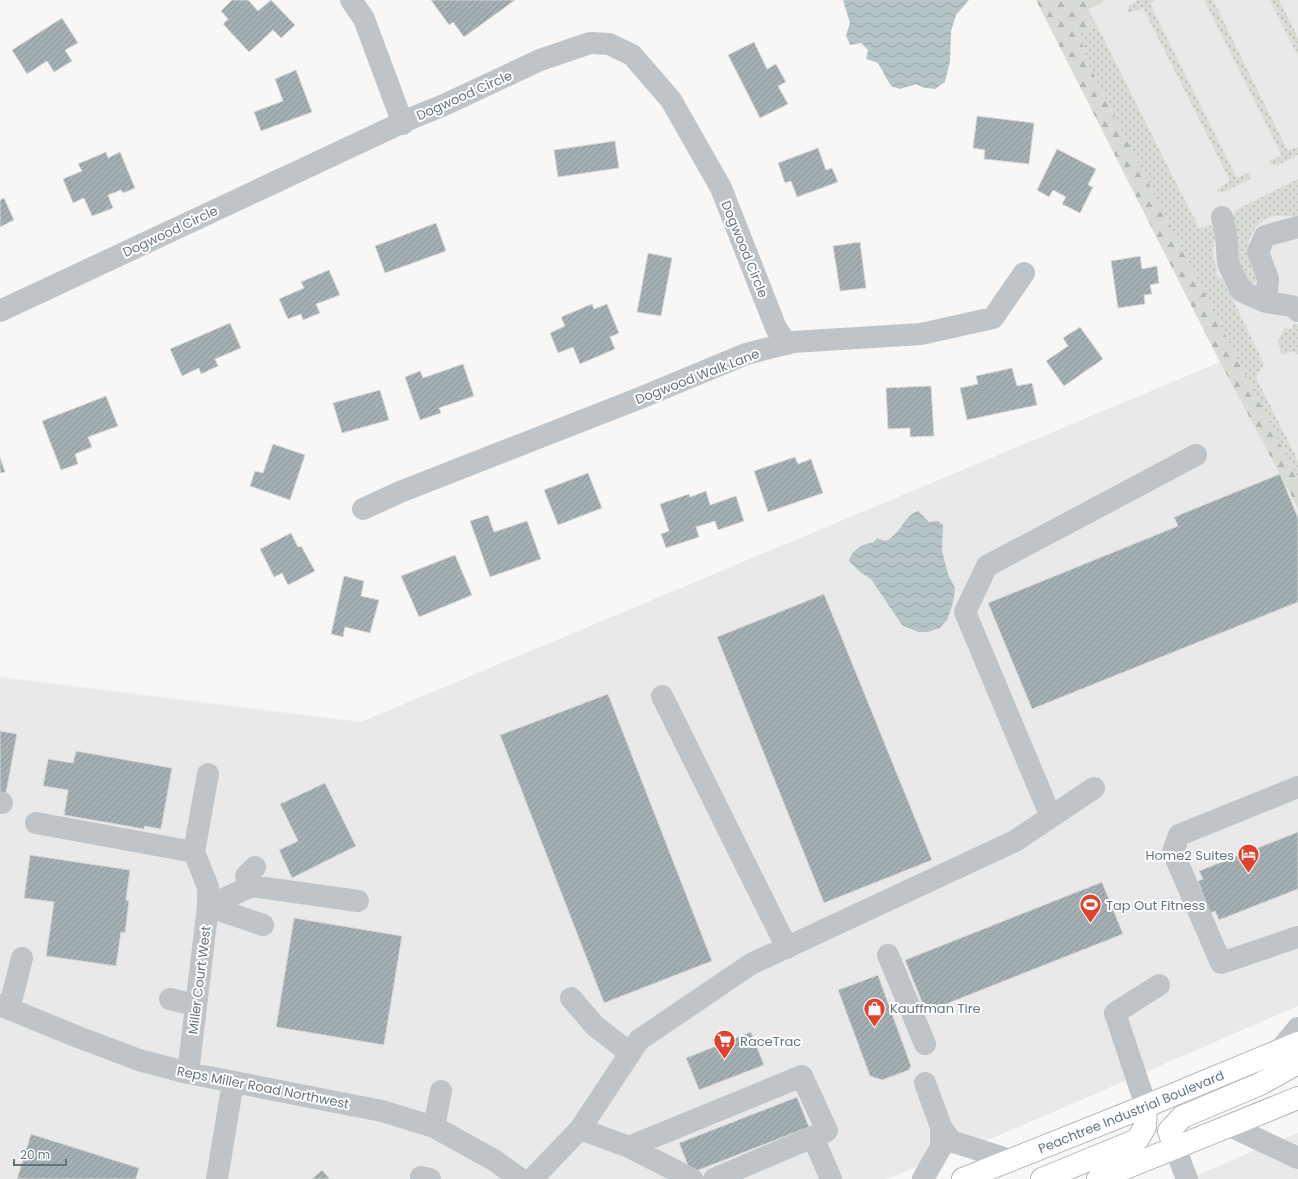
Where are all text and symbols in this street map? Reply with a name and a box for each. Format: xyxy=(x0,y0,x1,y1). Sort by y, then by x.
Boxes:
street label: Dogwood Circle xyxy=(413,66,515,125)
street label: Dogwood Circle xyxy=(716,198,773,301)
street label: Dogwood Circle xyxy=(119,201,221,262)
street label: Dogwood Walk Lane xyxy=(632,344,762,409)
hotel icon: Home2 Suites xyxy=(1236,842,1262,875)
place label: Home2 Suites xyxy=(1146,846,1234,865)
sports icon: Tap Out Fitness xyxy=(1078,892,1104,925)
place label: Tap Out Fitness xyxy=(1106,896,1205,915)
street label: Miller Court West xyxy=(183,924,216,1035)
shop icon: Kauffman Tire xyxy=(861,995,887,1028)
place label: Kauffman Tire xyxy=(890,999,981,1018)
supermarket icon: RaceTrac xyxy=(712,1028,738,1061)
place label: RaceTrac xyxy=(740,1032,801,1051)
street label: Reps Miller Road Northwest xyxy=(175,1061,351,1114)
street label: Peachtree Industrial Boulevard xyxy=(1035,1066,1227,1158)
scale bar xyxy=(14,1141,66,1167)
text: 20 m xyxy=(20,1146,50,1163)

